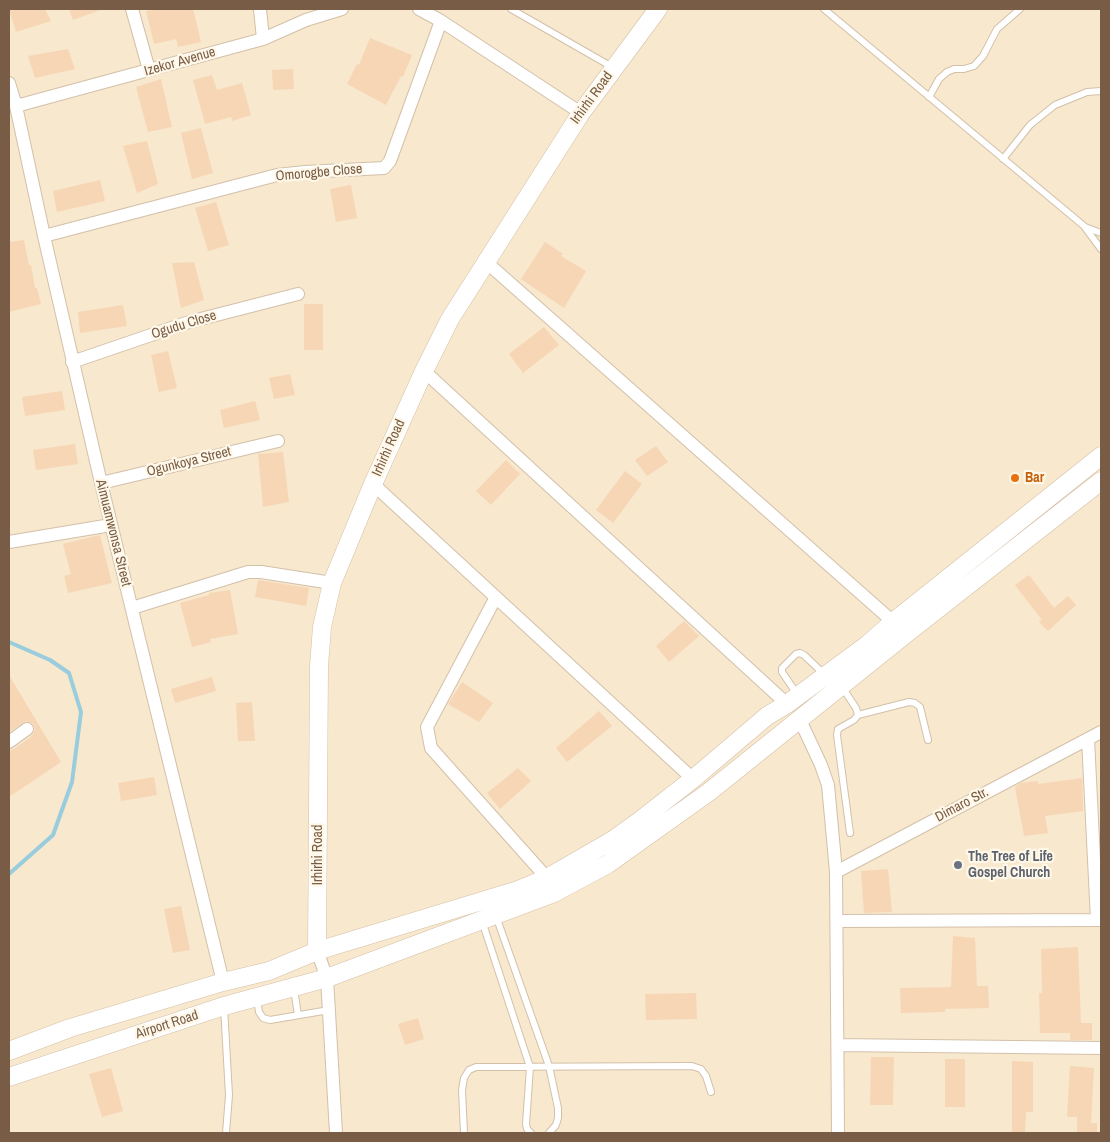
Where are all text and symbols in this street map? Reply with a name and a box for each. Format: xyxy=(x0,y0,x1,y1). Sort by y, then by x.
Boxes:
street label: Izekor Avenue xyxy=(143,44,217,80)
street label: Irhirhi Road xyxy=(567,69,617,127)
street label: Omorogbe Close xyxy=(275,161,363,185)
street label: Ogudu Close xyxy=(150,307,218,343)
street label: Irhirhi Road xyxy=(369,417,409,479)
street label: Ogunkoya Street xyxy=(145,443,233,481)
place label: Bar xyxy=(1025,470,1044,486)
marker: Bar xyxy=(1009,472,1021,484)
street label: Aimuamwonsa Street xyxy=(92,478,134,588)
street label: Dimaro Str. xyxy=(932,784,992,826)
street label: Irhirhi Road xyxy=(310,825,326,885)
place label: The Tree of Life Gospel Church xyxy=(968,849,1053,882)
marker: The Tree of Life Gospel Church xyxy=(952,859,964,871)
street label: Airport Road xyxy=(133,1007,201,1043)

